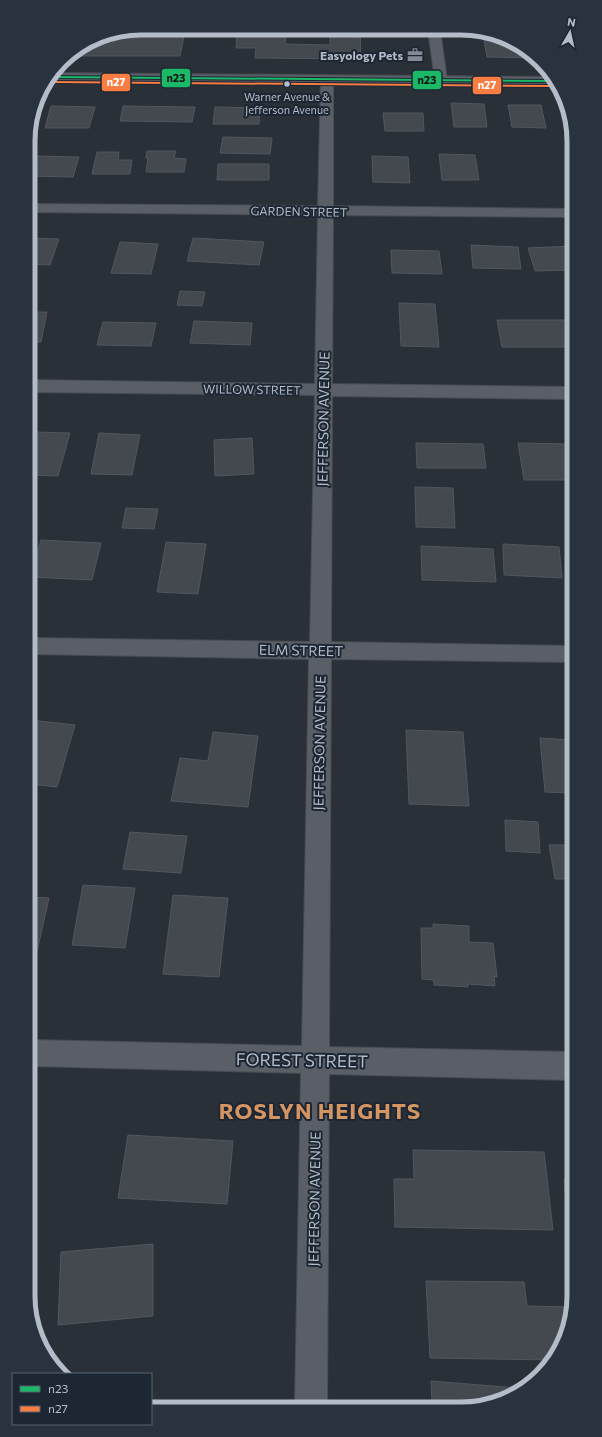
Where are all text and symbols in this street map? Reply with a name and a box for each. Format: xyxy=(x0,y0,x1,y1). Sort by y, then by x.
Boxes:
north arrow xyxy=(550,12,590,52)
text: N xyxy=(567,15,577,29)
office icon: Easyology Pets xyxy=(406,46,424,64)
place label: Easyology Pets xyxy=(320,48,403,62)
line badge: n23 xyxy=(161,68,191,88)
line badge: n23 xyxy=(412,70,442,90)
text: n23 xyxy=(166,71,186,84)
line badge: n27 xyxy=(101,73,131,92)
text: n23 xyxy=(417,73,437,86)
text: n27 xyxy=(107,75,125,88)
line badge: n27 xyxy=(472,76,502,95)
text: n27 xyxy=(478,78,496,91)
marker: Warner Avenue & Jefferson Avenue xyxy=(282,79,292,89)
place label: Warner Avenue & Jefferson Avenue xyxy=(244,90,330,117)
street label: GARDEN STREET xyxy=(250,203,348,219)
street label: JEFFERSON AVENUE xyxy=(313,352,333,486)
street label: WILLOW STREET xyxy=(203,381,301,397)
street label: ELM STREET xyxy=(259,641,343,659)
street label: JEFFERSON AVENUE xyxy=(309,676,329,810)
street label: FOREST STREET xyxy=(236,1048,368,1072)
district label: ROSLYN HEIGHTS xyxy=(219,1097,421,1124)
street label: JEFFERSON AVENUE xyxy=(304,1132,324,1266)
legend xyxy=(12,1373,152,1425)
text: n23 xyxy=(48,1381,69,1395)
text: n27 xyxy=(48,1401,68,1415)

